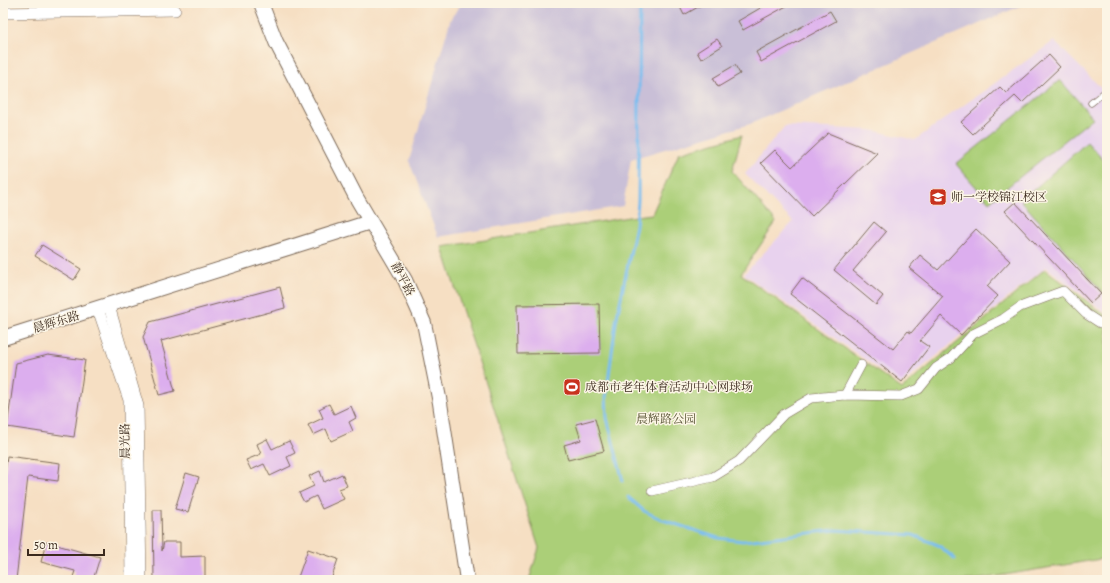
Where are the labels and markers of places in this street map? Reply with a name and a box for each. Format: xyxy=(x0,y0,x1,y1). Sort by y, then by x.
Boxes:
school or university icon: 师一学校锦江校区 xyxy=(928,187,948,207)
place label: 师一学校锦江校区 xyxy=(951,189,1047,205)
sports icon: 成都市老年体育活动中心网球场 xyxy=(562,377,582,397)
place label: 成都市老年体育活动中心网球场 xyxy=(585,379,753,395)

